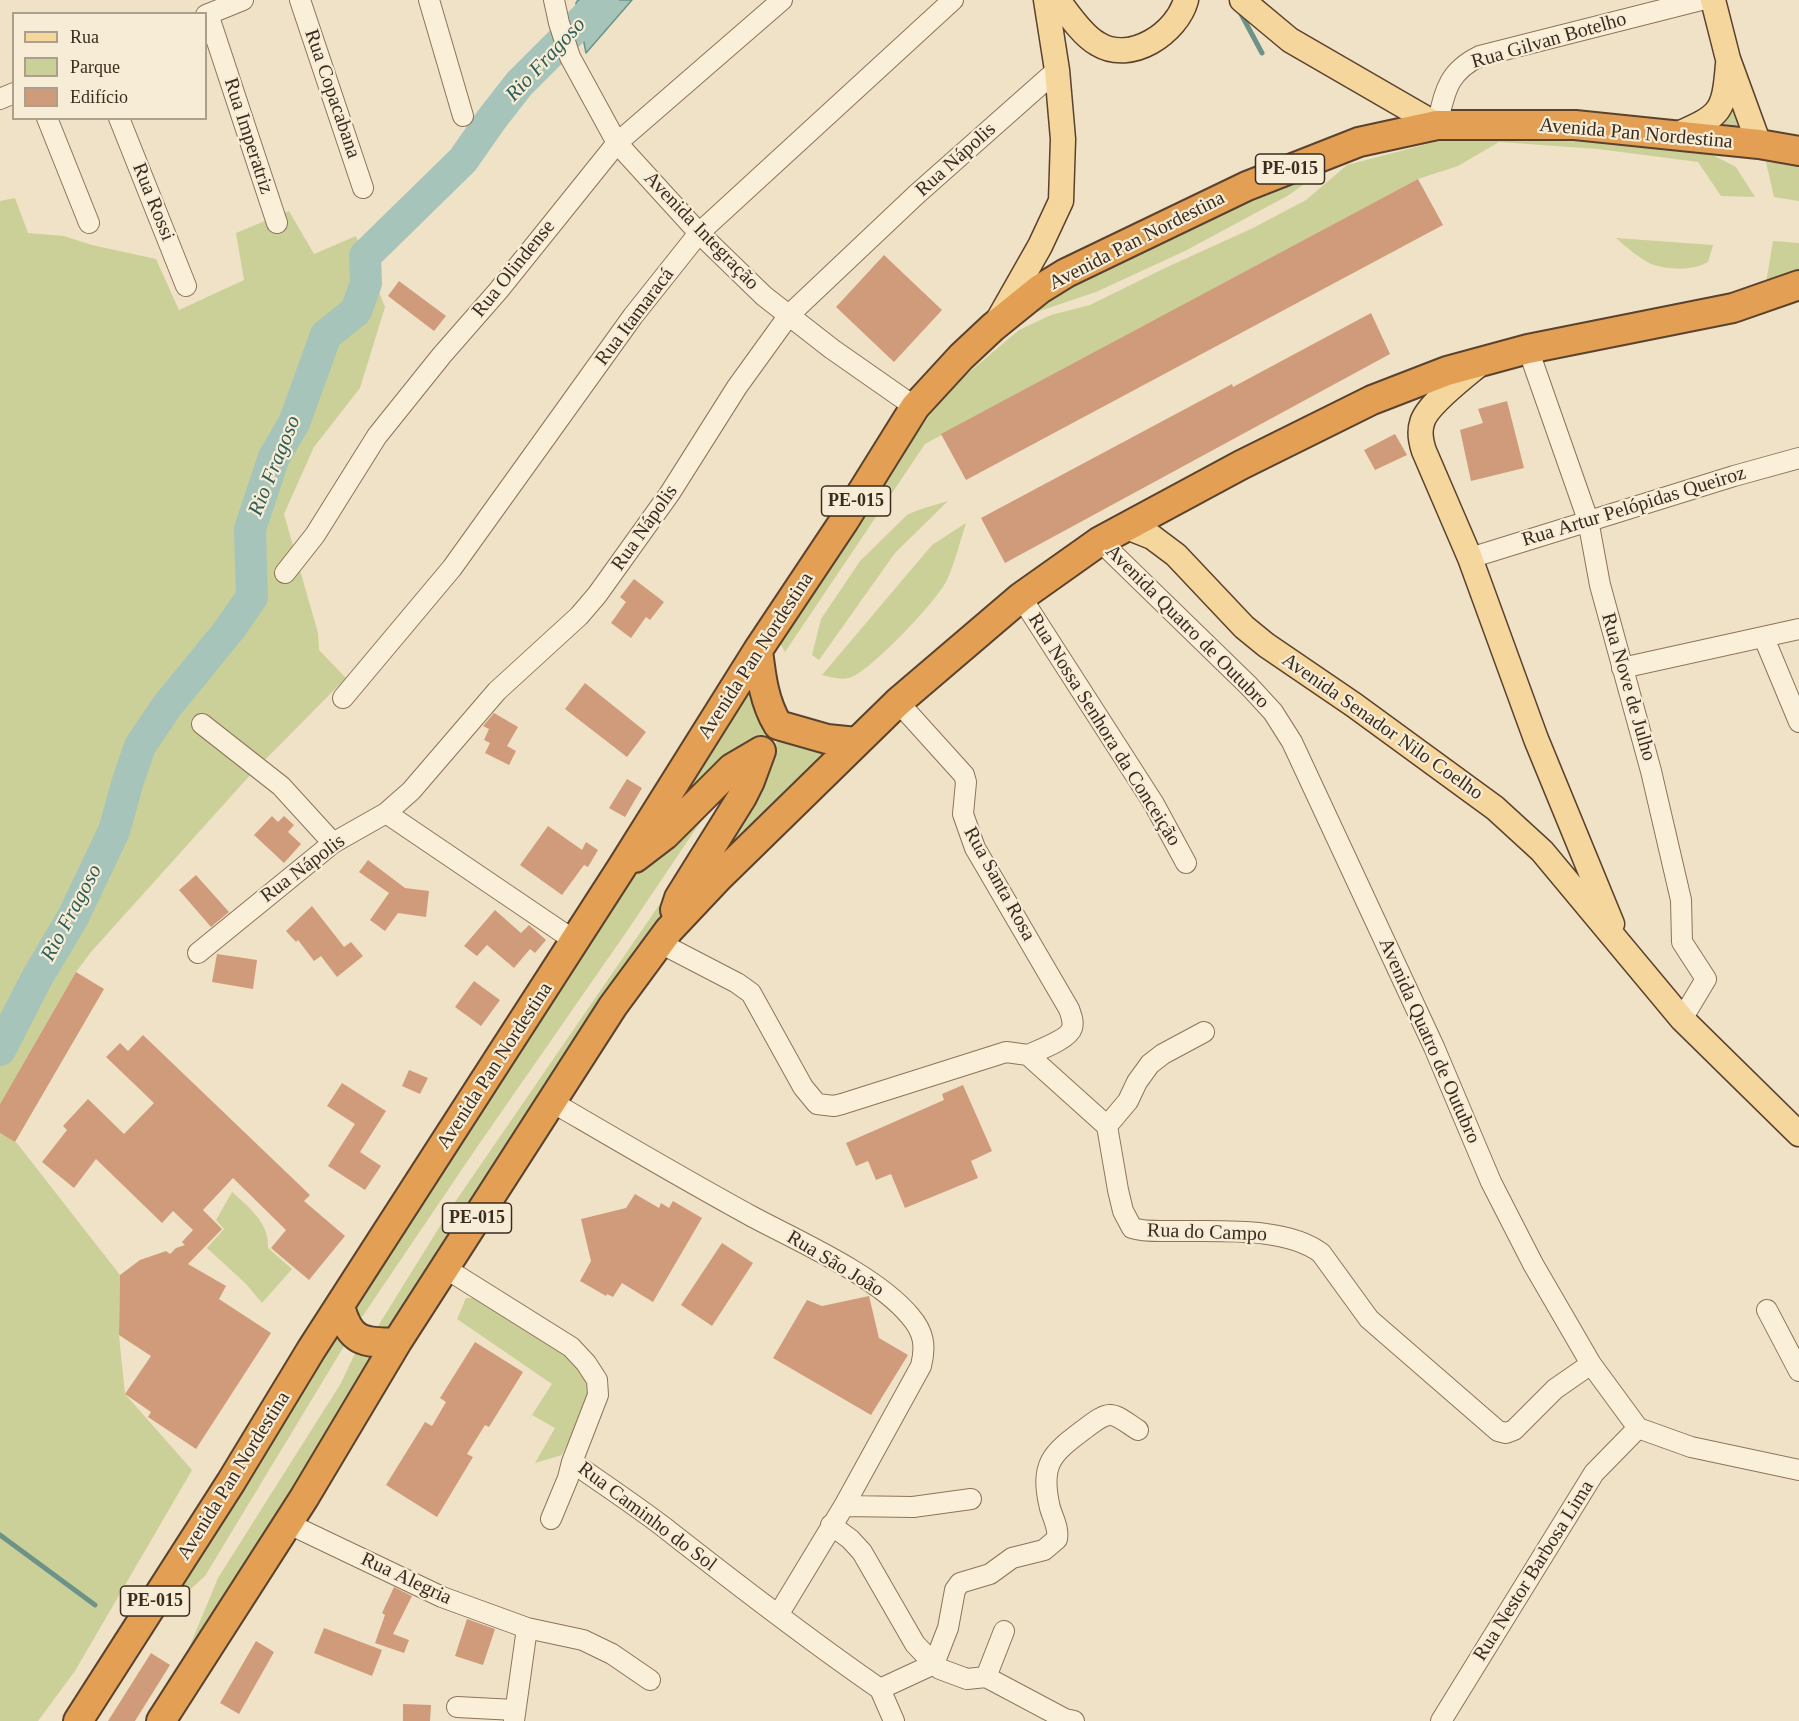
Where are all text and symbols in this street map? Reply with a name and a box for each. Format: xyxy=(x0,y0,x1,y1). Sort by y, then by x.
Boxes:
street label: Rua Gilvan Botelho xyxy=(1469,7,1629,75)
legend xyxy=(12,12,207,120)
water label: Rio Fragoso xyxy=(501,13,591,107)
street label: Rua Copacabana xyxy=(299,26,365,162)
text: Rua xyxy=(70,27,99,47)
text: Parque xyxy=(70,57,120,77)
street label: Rua Imperatriz xyxy=(218,75,278,197)
text: Edifício xyxy=(70,87,128,107)
street label: Avenida Pan Nordestina xyxy=(1538,114,1734,154)
street label: Rua Nápolis xyxy=(911,118,1001,202)
road number: PE-015 xyxy=(1256,154,1324,184)
street label: Rua Rossi xyxy=(127,160,179,244)
street label: Avenida Integração xyxy=(638,167,764,295)
street label: Avenida Pan Nordestina xyxy=(1045,186,1229,296)
street label: Rua Olindense xyxy=(467,215,561,323)
street label: Rua Itamaracá xyxy=(591,263,679,371)
water label: Rio Fragoso xyxy=(244,412,306,520)
street label: Rua Artur Pelópidas Queiroz xyxy=(1519,462,1749,552)
street label: Rua Nápolis xyxy=(607,480,683,576)
road number: PE-015 xyxy=(822,486,890,516)
street label: Avenida Quatro de Outubro xyxy=(1100,540,1274,714)
street label: Avenida Pan Nordestina xyxy=(693,568,819,744)
street label: Rua Nossa Senhora da Conceição xyxy=(1022,609,1186,851)
street label: Rua Nove de Julho xyxy=(1595,610,1661,764)
street label: Avenida Senador Nilo Coelho xyxy=(1277,648,1487,806)
street label: Rua Santa Rosa xyxy=(958,823,1040,945)
street label: Rua Nápolis xyxy=(256,829,350,909)
water label: Rio Fragoso xyxy=(36,860,108,966)
street label: Avenida Quatro de Outubro xyxy=(1373,935,1485,1147)
street label: Avenida Pan Nordestina xyxy=(432,978,558,1154)
road number: PE-015 xyxy=(442,1203,512,1233)
street label: Rua do Campo xyxy=(1147,1219,1267,1247)
street label: Rua São João xyxy=(782,1226,888,1302)
street label: Avenida Pan Nordestina xyxy=(172,1387,296,1565)
street label: Rua Caminho do Sol xyxy=(573,1457,721,1577)
street label: Rua Nestor Barbosa Lima xyxy=(1469,1476,1599,1666)
street label: Rua Alegria xyxy=(357,1548,455,1610)
road number: PE-015 xyxy=(120,1586,190,1616)

